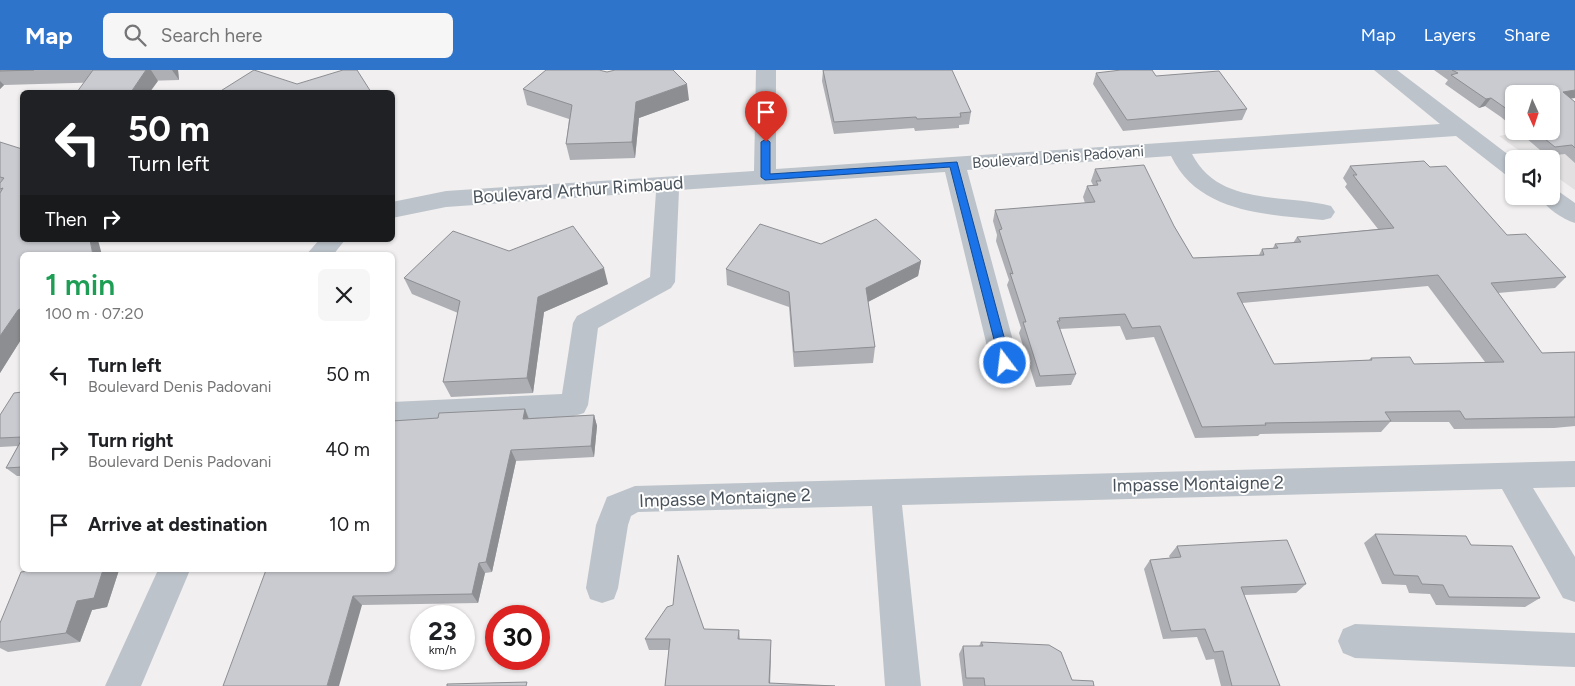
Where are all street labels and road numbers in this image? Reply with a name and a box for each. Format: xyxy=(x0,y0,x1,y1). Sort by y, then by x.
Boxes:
street label: Boulevard Denis Padovani xyxy=(972,142,1144,172)
street label: Boulevard Arthur Rimbaud xyxy=(472,172,684,208)
street label: Impasse Montaigne 2 xyxy=(1112,472,1284,496)
street label: Impasse Montaigne 2 xyxy=(639,484,811,512)

